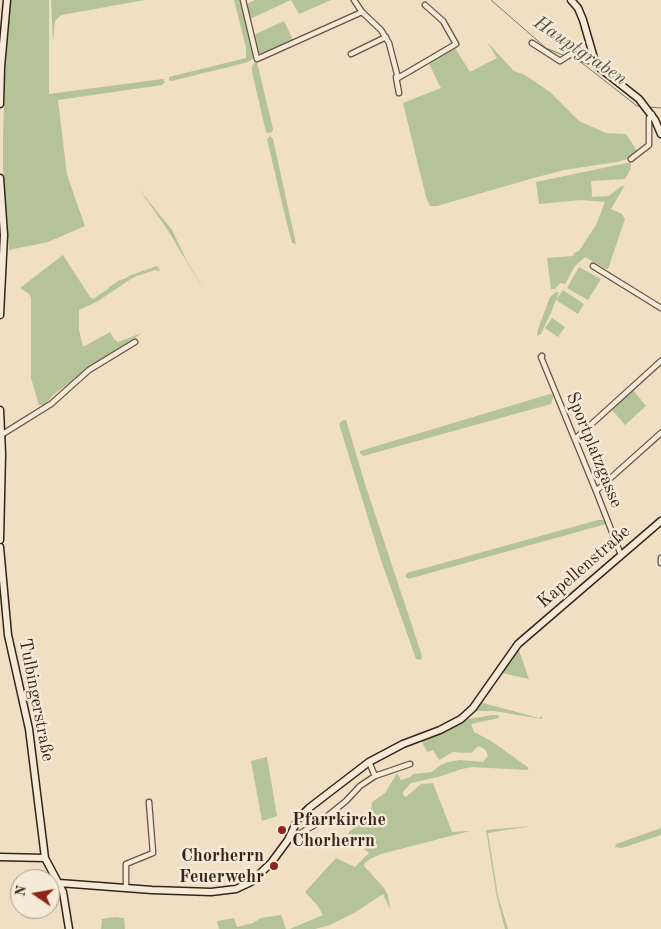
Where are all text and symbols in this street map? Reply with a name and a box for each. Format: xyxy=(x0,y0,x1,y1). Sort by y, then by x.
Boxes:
water label: Hauptgraben xyxy=(529,11,631,91)
street label: Sportplatzgasse xyxy=(561,389,627,511)
street label: Kapellenstraße xyxy=(533,521,635,613)
street label: Tulbingerstraße xyxy=(14,637,58,763)
place label: Pfarrkirche Chorherrn xyxy=(292,809,386,852)
marker: Pfarrkirche Chorherrn xyxy=(276,824,288,836)
place label: Chorherrn Feuerwehr xyxy=(179,845,264,888)
marker: Chorherrn Feuerwehr xyxy=(268,860,280,872)
north arrow xyxy=(10,869,60,919)
text: N xyxy=(13,884,29,898)

